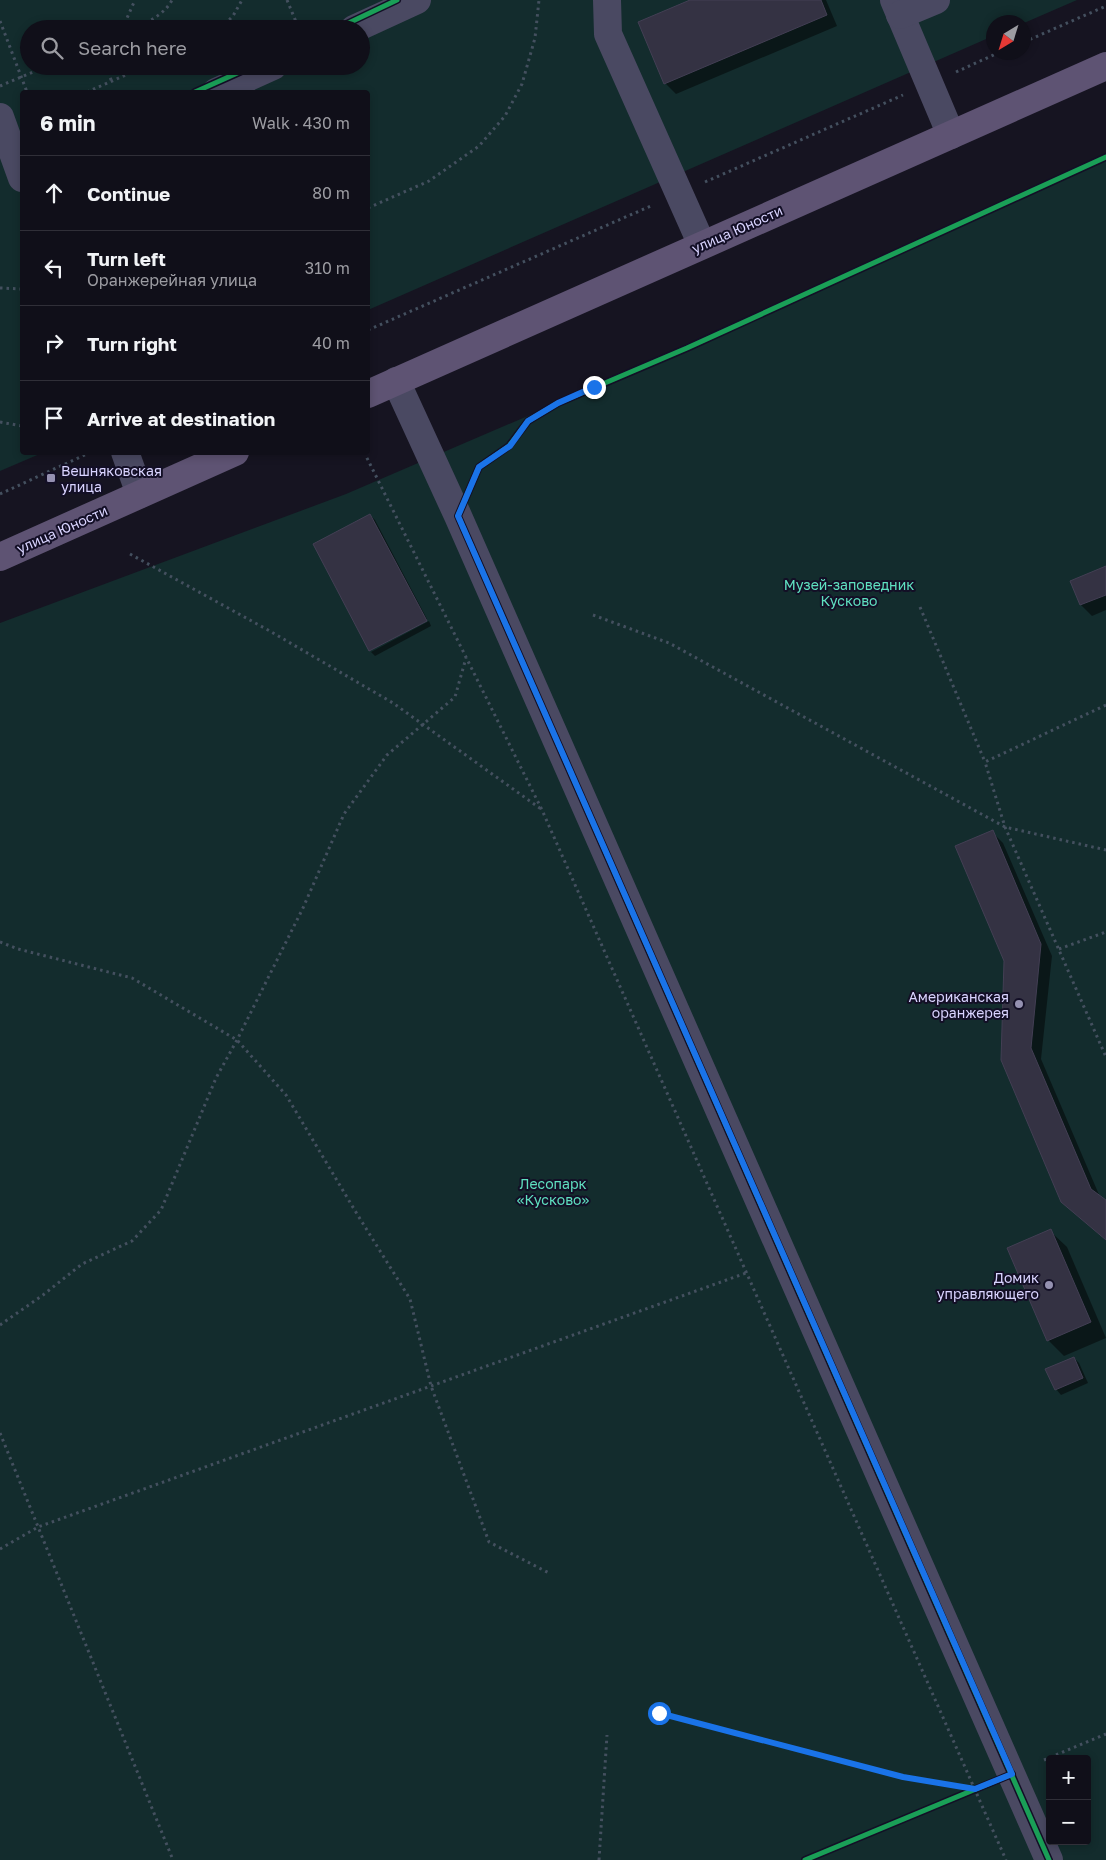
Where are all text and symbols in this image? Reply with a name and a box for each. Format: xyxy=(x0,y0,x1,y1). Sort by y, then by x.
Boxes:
north arrow xyxy=(986,15,1031,60)
search box xyxy=(20,20,370,75)
icon: search xyxy=(38,34,66,62)
text: Search here xyxy=(78,36,187,59)
text: 6 min xyxy=(40,110,95,136)
text: Walk · 430 m xyxy=(252,113,350,133)
icon: ahead xyxy=(40,179,68,207)
text: Continue xyxy=(87,182,170,205)
text: 80 m xyxy=(312,183,350,203)
street label: улица Юности xyxy=(689,201,785,257)
text: Turn left xyxy=(87,247,166,270)
icon: left xyxy=(40,254,68,282)
text: 310 m xyxy=(305,258,350,278)
text: Оранжерейная улица xyxy=(87,270,257,290)
icon: right xyxy=(40,329,68,357)
text: Turn right xyxy=(87,332,177,355)
text: 40 m xyxy=(312,333,350,353)
route end xyxy=(583,376,606,399)
icon: arrive xyxy=(40,404,68,432)
text: Arrive at destination xyxy=(87,407,275,430)
place label: Вешняковская улица xyxy=(61,462,162,495)
marker: Вешняковская улица xyxy=(45,472,57,484)
street label: улица Юности xyxy=(14,501,110,557)
park label: Музей-заповедник Кусково xyxy=(784,576,914,609)
place label: Американская оранжерея xyxy=(908,988,1009,1021)
marker: Американская оранжерея xyxy=(1013,998,1025,1010)
park label: Лесопарк «Кусково» xyxy=(517,1175,589,1208)
place label: Домик управляющего xyxy=(937,1269,1039,1302)
marker: Домик управляющего xyxy=(1043,1279,1055,1291)
route start xyxy=(648,1702,671,1725)
map controls xyxy=(1046,1755,1091,1845)
button: + xyxy=(1046,1755,1091,1800)
button: − xyxy=(1046,1800,1091,1845)

